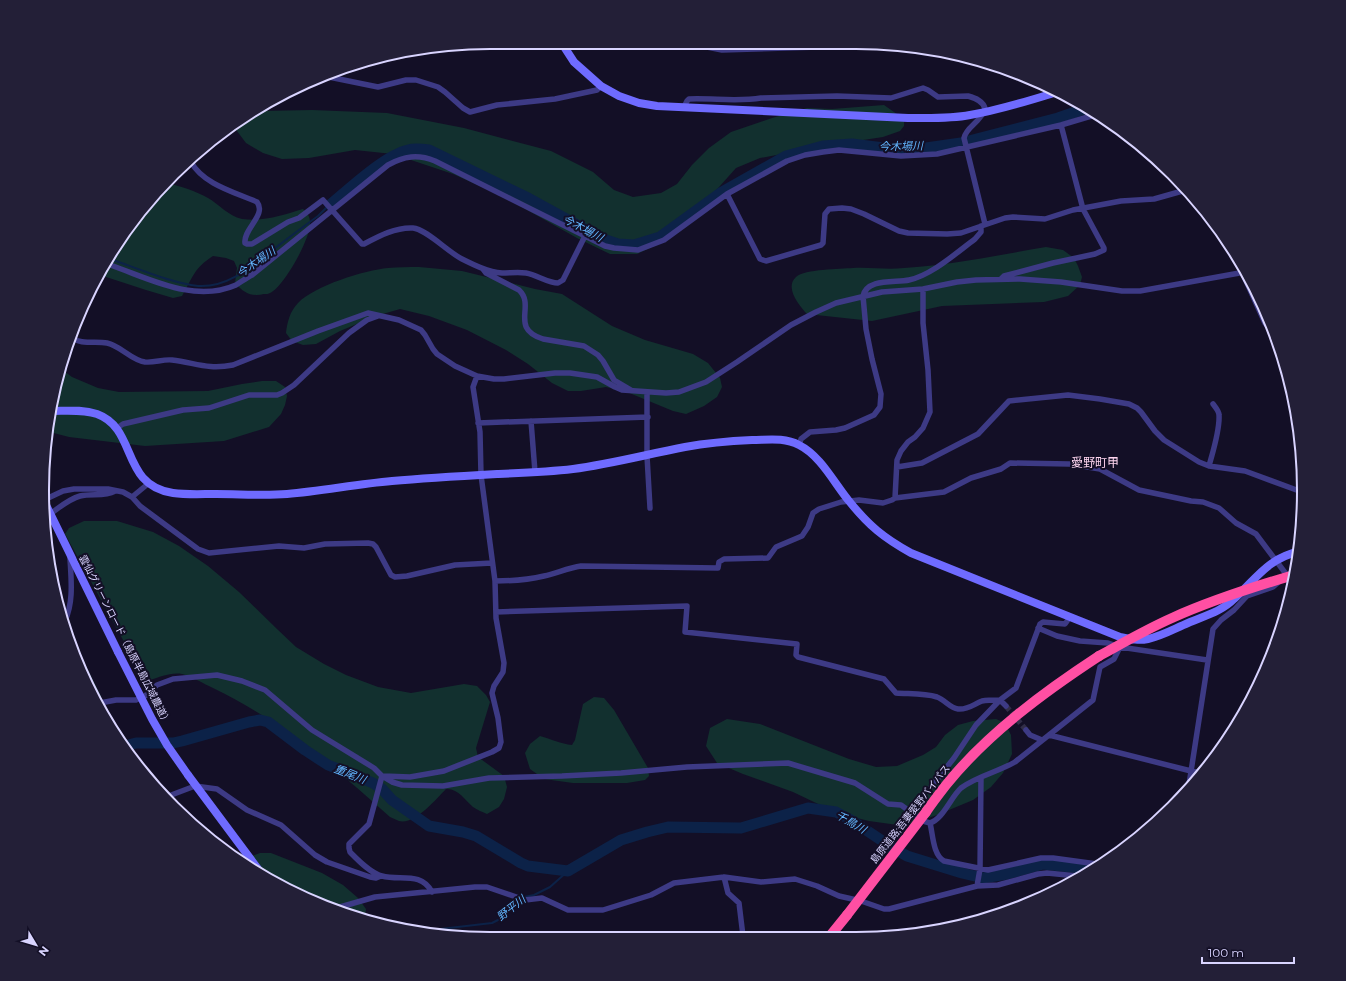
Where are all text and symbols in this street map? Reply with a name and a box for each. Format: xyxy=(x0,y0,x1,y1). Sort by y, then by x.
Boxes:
water label: 今木場川 xyxy=(879,139,924,153)
water label: 今木場川 xyxy=(560,211,607,245)
water label: 今木場川 xyxy=(234,243,279,280)
district label: 愛野町甲 xyxy=(1071,455,1119,470)
street label: 雲仙グリーンロード（島原半島広域農道） xyxy=(76,553,174,727)
water label: 重尾川 xyxy=(332,762,369,787)
street label: 島原道路;吾妻愛野バイパス xyxy=(867,762,953,866)
water label: 千鳥川 xyxy=(833,808,870,837)
water label: 野平川 xyxy=(494,892,529,924)
north arrow xyxy=(16,925,56,965)
scale bar xyxy=(1202,939,1294,965)
text: N xyxy=(36,943,52,959)
text: 100 m xyxy=(1208,945,1244,960)

